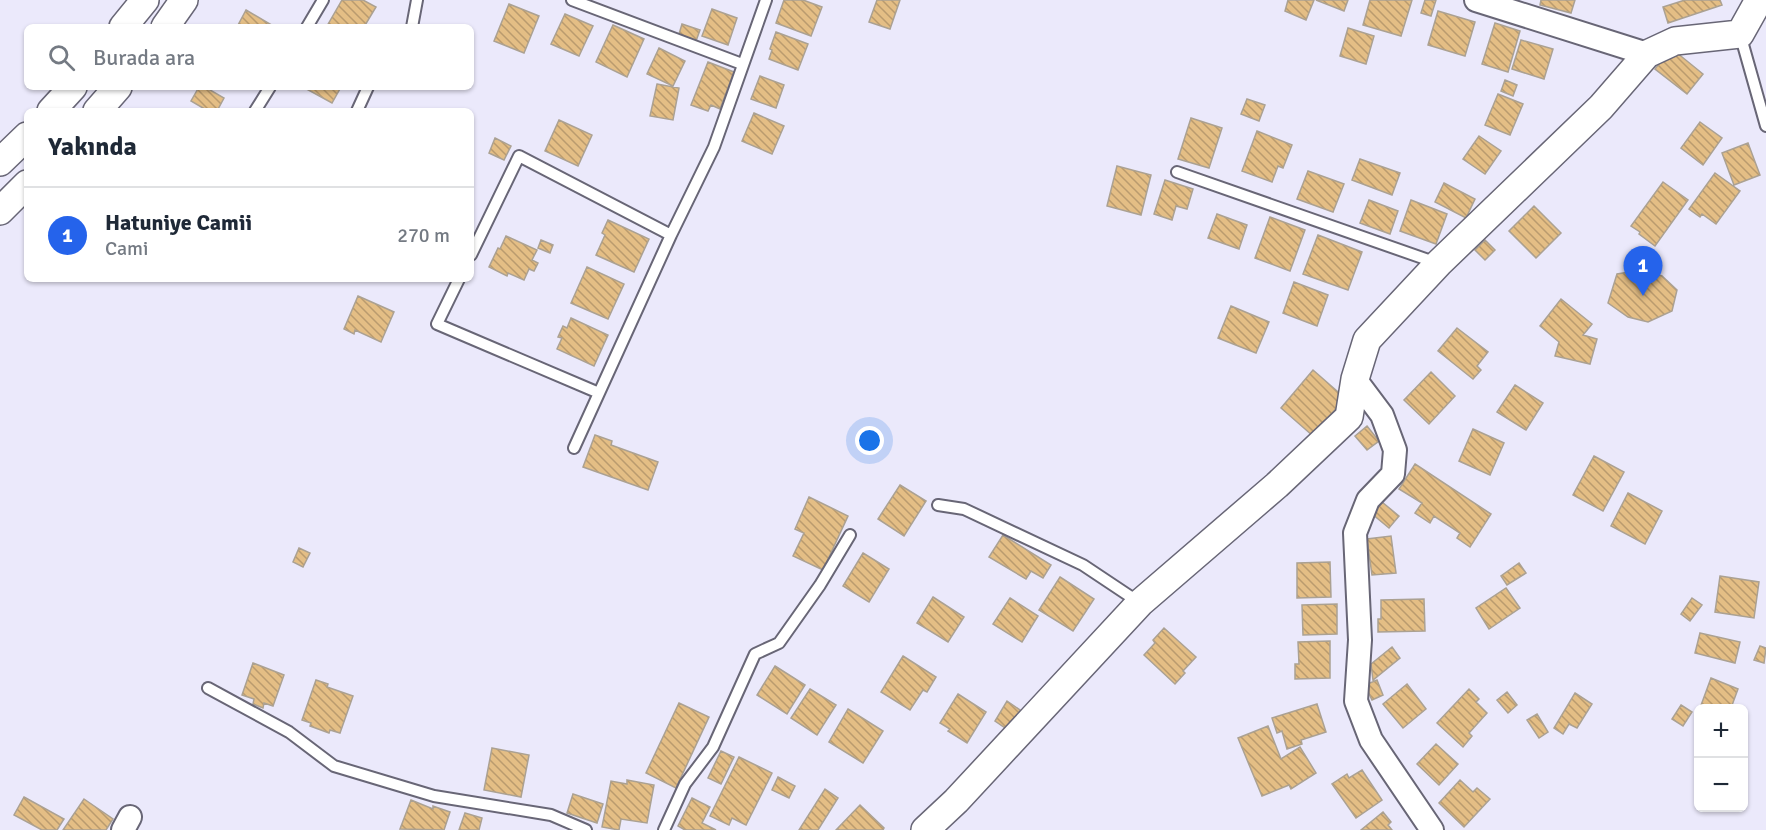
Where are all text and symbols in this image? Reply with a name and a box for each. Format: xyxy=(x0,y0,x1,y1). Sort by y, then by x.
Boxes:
search box xyxy=(24,24,474,90)
icon: search xyxy=(45,41,78,74)
text: Burada ara xyxy=(93,44,195,71)
text: Yakında xyxy=(48,131,137,163)
text: Hatuniye Camii xyxy=(105,209,252,236)
text: 1 xyxy=(62,223,73,248)
text: 270 m xyxy=(397,223,450,248)
text: Cami xyxy=(105,236,148,261)
pin: 1 xyxy=(1624,246,1662,296)
your location xyxy=(855,426,884,455)
map controls xyxy=(1694,704,1748,812)
button: + xyxy=(1694,704,1748,758)
button: − xyxy=(1694,758,1748,812)

